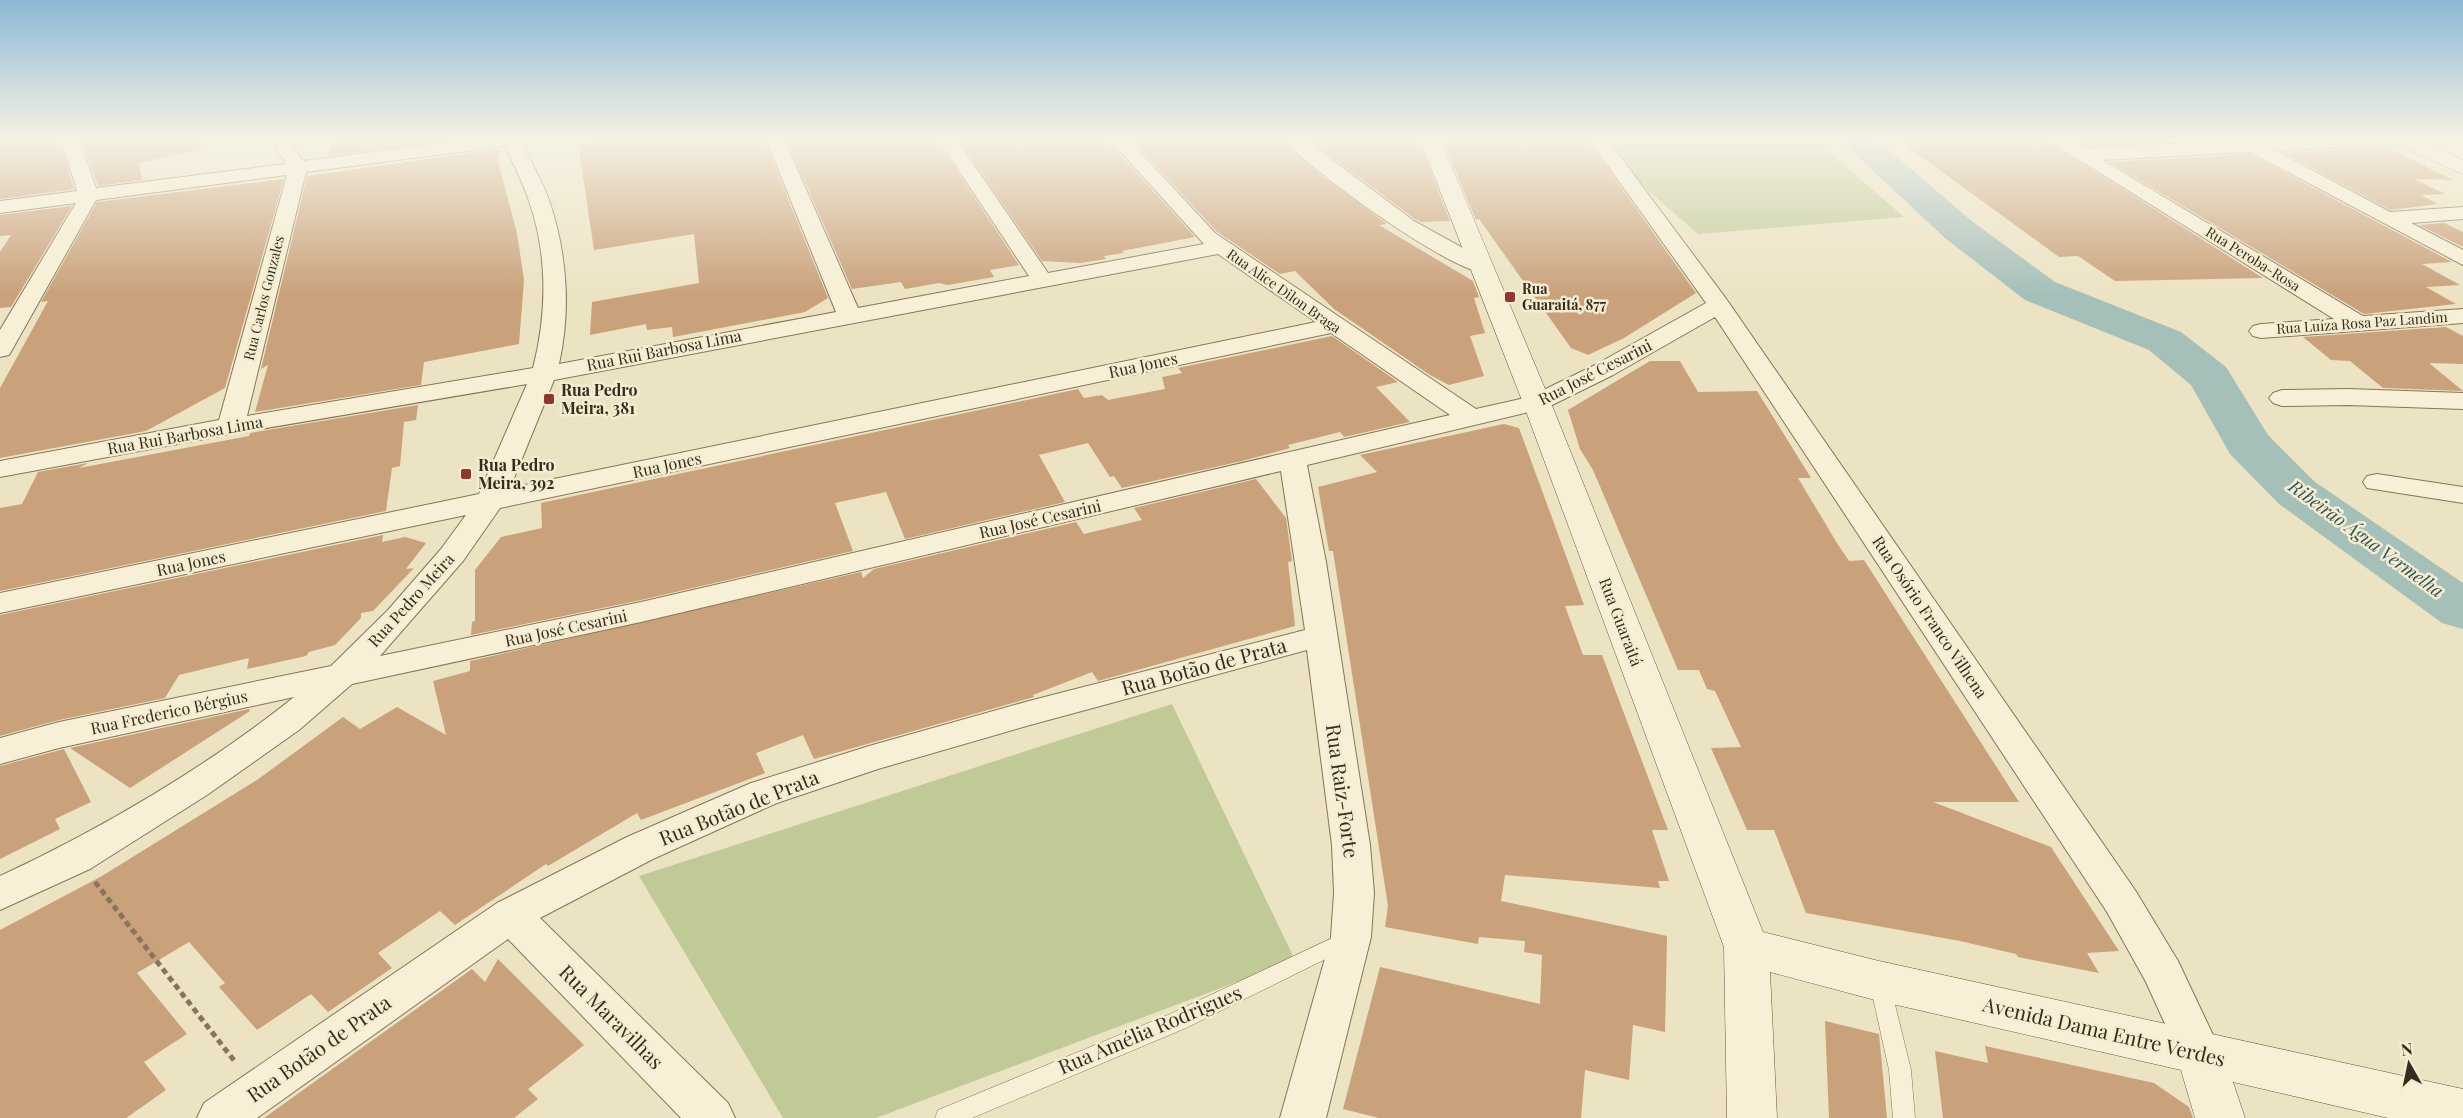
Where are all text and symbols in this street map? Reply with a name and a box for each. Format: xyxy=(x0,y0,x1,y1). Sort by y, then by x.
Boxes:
street label: Rua Peroba-Rosa xyxy=(2202,222,2304,295)
street label: Rua Carlos Gonzales xyxy=(239,233,288,362)
street label: Rua Alice Dilon Braga xyxy=(1224,244,1345,337)
place label: Rua Guaraitá, 877 xyxy=(1522,279,1607,314)
marker: Rua Guaraitá, 877 xyxy=(1503,290,1517,304)
street label: Rua Luíza Rosa Paz Landim xyxy=(2276,307,2449,338)
street label: Rua Rui Barbosa Lima xyxy=(585,324,743,375)
street label: Rua José Cesarini xyxy=(1534,334,1655,409)
street label: Rua Jones xyxy=(1107,347,1179,382)
place label: Rua Pedro Meira, 381 xyxy=(561,379,638,418)
marker: Rua Pedro Meira, 381 xyxy=(542,392,556,406)
street label: Rua Rui Barbosa Lima xyxy=(106,410,264,459)
street label: Rua Jones xyxy=(631,447,703,482)
place label: Rua Pedro Meira, 392 xyxy=(478,454,555,493)
marker: Rua Pedro Meira, 392 xyxy=(459,467,473,481)
water label: Ribeirão Água Vermelha xyxy=(2284,473,2449,603)
street label: Rua José Cesarini xyxy=(977,494,1103,543)
street label: Rua Osório Franco Vilhena xyxy=(1868,532,1993,702)
street label: Rua Jones xyxy=(155,545,227,580)
street label: Rua Pedro Meira xyxy=(363,548,458,651)
street label: Rua Guaraitá xyxy=(1595,574,1648,669)
street label: Rua José Cesarini xyxy=(503,604,629,651)
street label: Rua Botão de Prata xyxy=(1118,631,1289,701)
street label: Rua Frederico Bérgius xyxy=(88,685,249,738)
street label: Rua Raiz-Forte xyxy=(1321,722,1366,860)
street label: Rua Botão de Prata xyxy=(655,762,822,851)
street label: Rua Maravilhas xyxy=(554,958,670,1074)
street label: Rua Amélia Rodrigues xyxy=(1054,978,1245,1080)
street label: Rua Botão de Prata xyxy=(241,988,396,1108)
street label: Avenida Dama Entre Verdes xyxy=(1979,989,2228,1072)
north arrow xyxy=(2379,1034,2439,1094)
text: N xyxy=(2399,1037,2414,1060)

